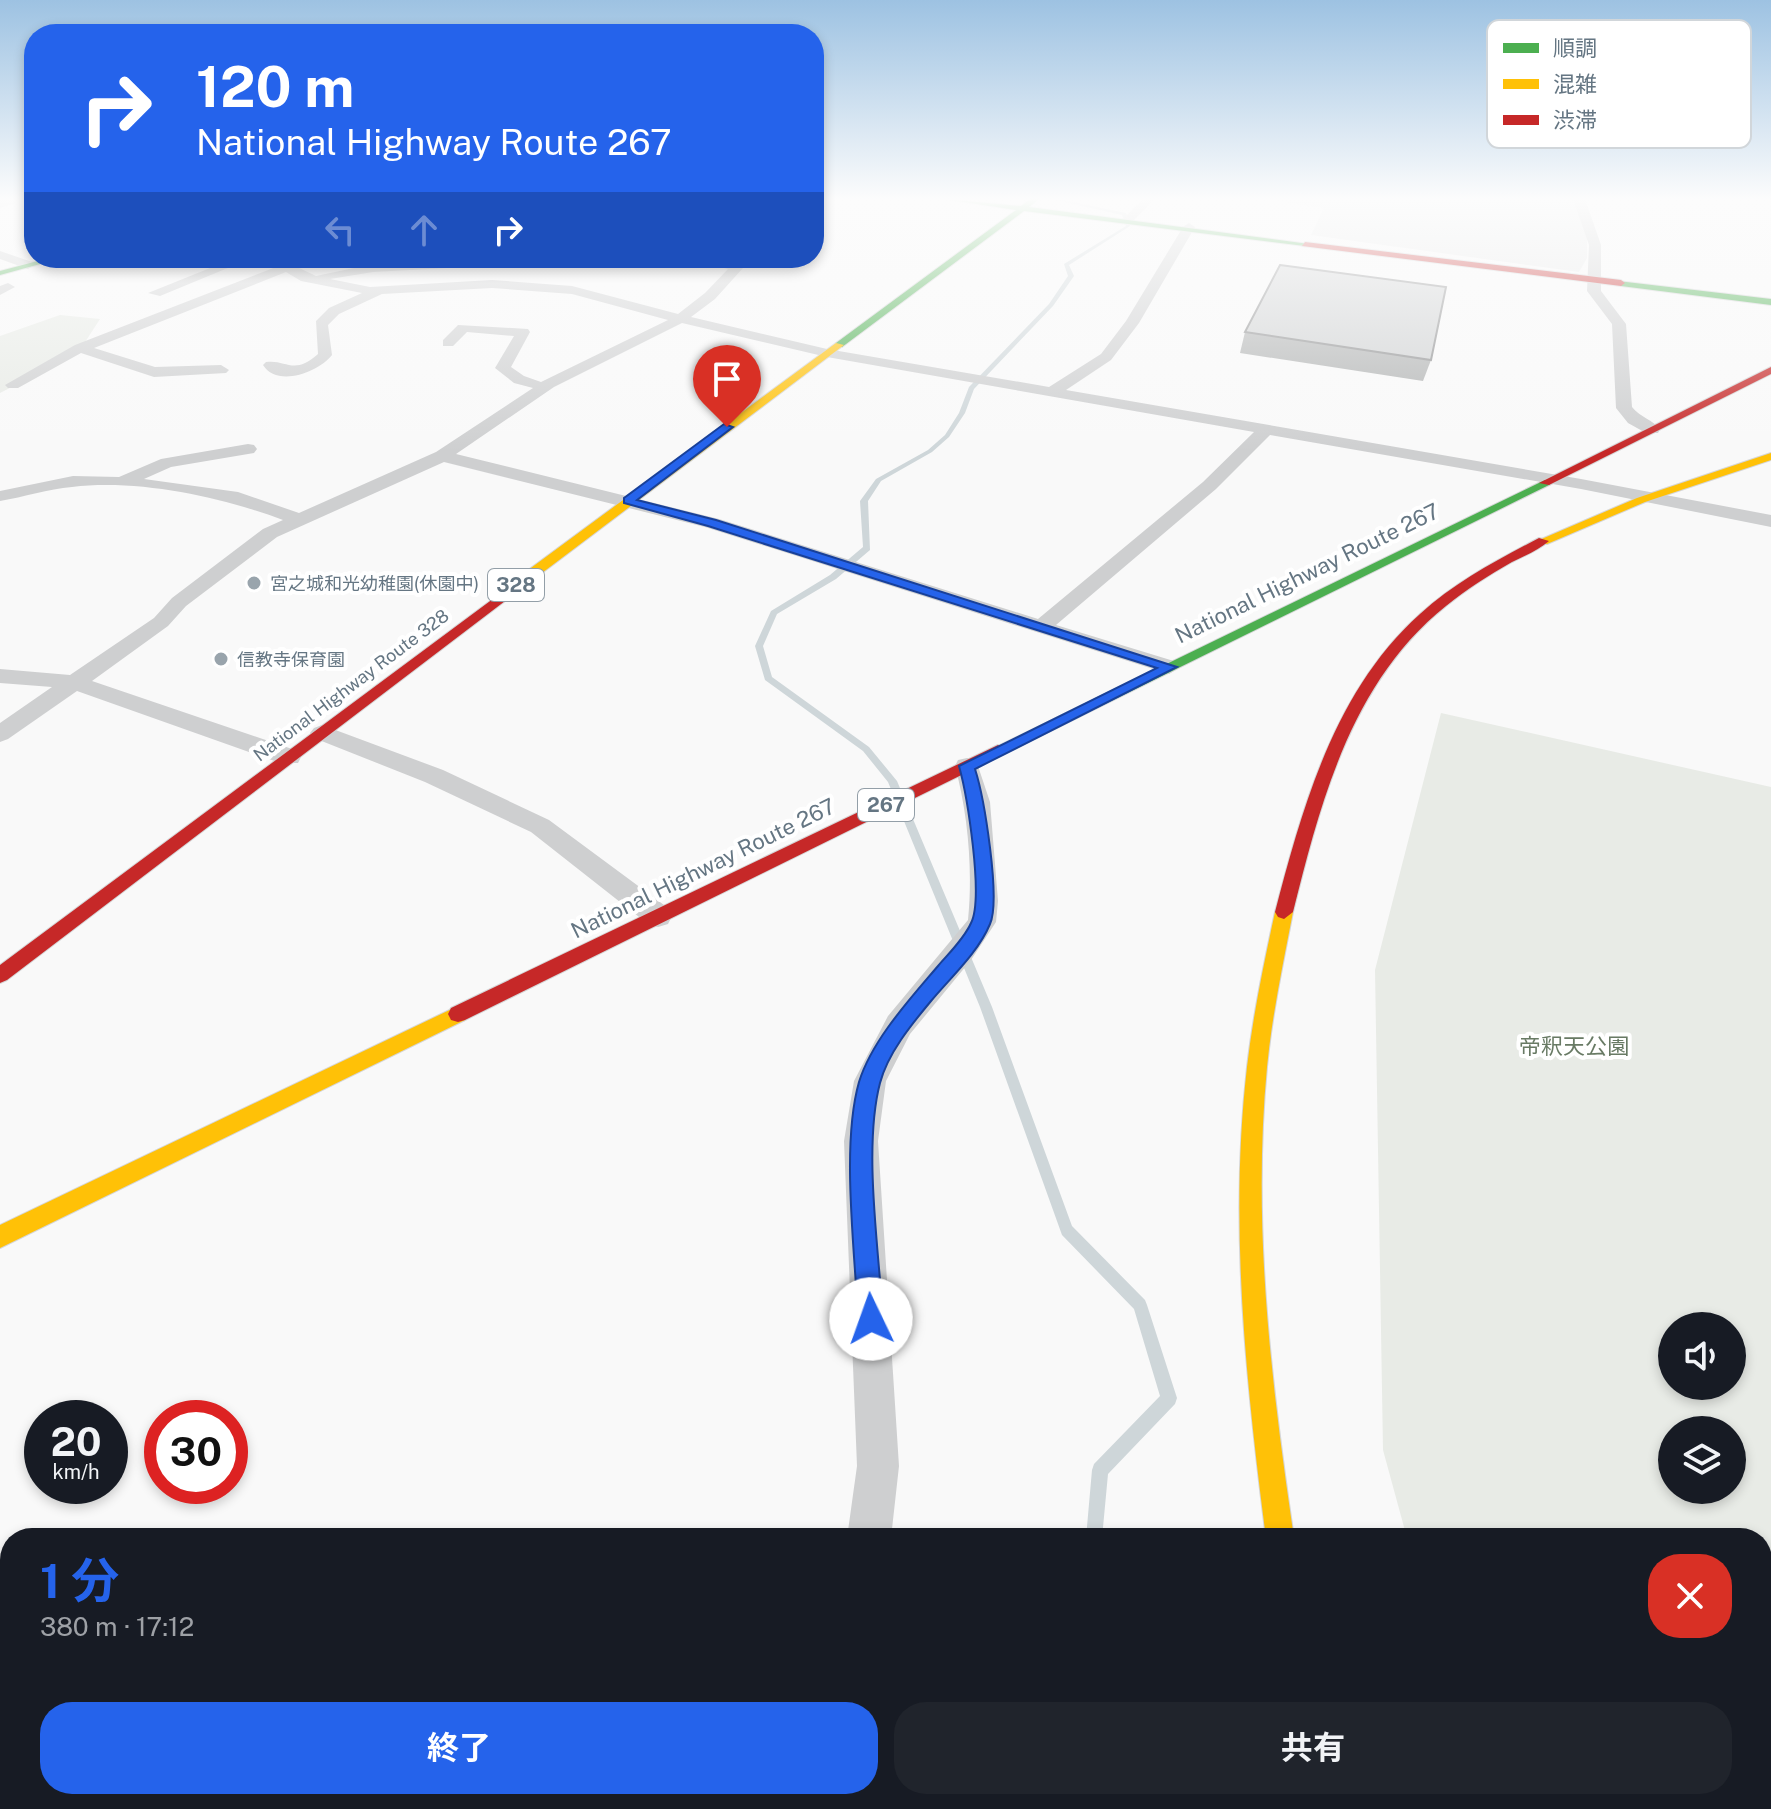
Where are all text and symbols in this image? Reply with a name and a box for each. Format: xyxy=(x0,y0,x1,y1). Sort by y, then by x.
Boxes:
legend xyxy=(1487,20,1751,148)
text: 順調 xyxy=(1553,35,1597,61)
text: 120 m xyxy=(196,54,354,120)
icon: right xyxy=(64,56,168,160)
text: 混雑 xyxy=(1553,71,1597,97)
text: 渋滞 xyxy=(1553,107,1597,133)
text: National Highway Route 267 xyxy=(196,121,672,163)
icon: left xyxy=(318,208,362,252)
icon: ahead xyxy=(402,208,446,252)
icon: right xyxy=(486,208,530,252)
pin xyxy=(693,345,761,427)
icon: arrive xyxy=(705,357,749,401)
street label: National Highway Route 267 xyxy=(1171,498,1443,648)
road number: 328 xyxy=(488,569,544,601)
place label: 宮之城和光幼稚園(休園中) xyxy=(270,573,479,594)
marker: 宮之城和光幼稚園(休園中) xyxy=(245,574,263,592)
street label: National Highway Route 328 xyxy=(249,605,453,765)
place label: 信教寺保育園 xyxy=(237,649,345,670)
marker: 信教寺保育園 xyxy=(212,650,230,668)
road number: 267 xyxy=(858,789,914,821)
street label: National Highway Route 267 xyxy=(567,793,839,943)
park label: 帝釈天公園 xyxy=(1519,1033,1629,1059)
position arrow xyxy=(829,1277,913,1361)
map controls xyxy=(1658,1312,1746,1504)
button: sound xyxy=(1658,1312,1746,1400)
speed limit sign: 30 xyxy=(144,1400,248,1504)
button: layers xyxy=(1658,1416,1746,1504)
text: 20 xyxy=(50,1418,102,1465)
text: km/h xyxy=(52,1460,100,1484)
text: 1 分 xyxy=(40,1552,119,1609)
button: close xyxy=(1648,1554,1732,1638)
text: 380 m · 17:12 xyxy=(40,1611,194,1642)
button: 終了 xyxy=(40,1702,878,1794)
button: 共有 xyxy=(894,1702,1732,1794)

